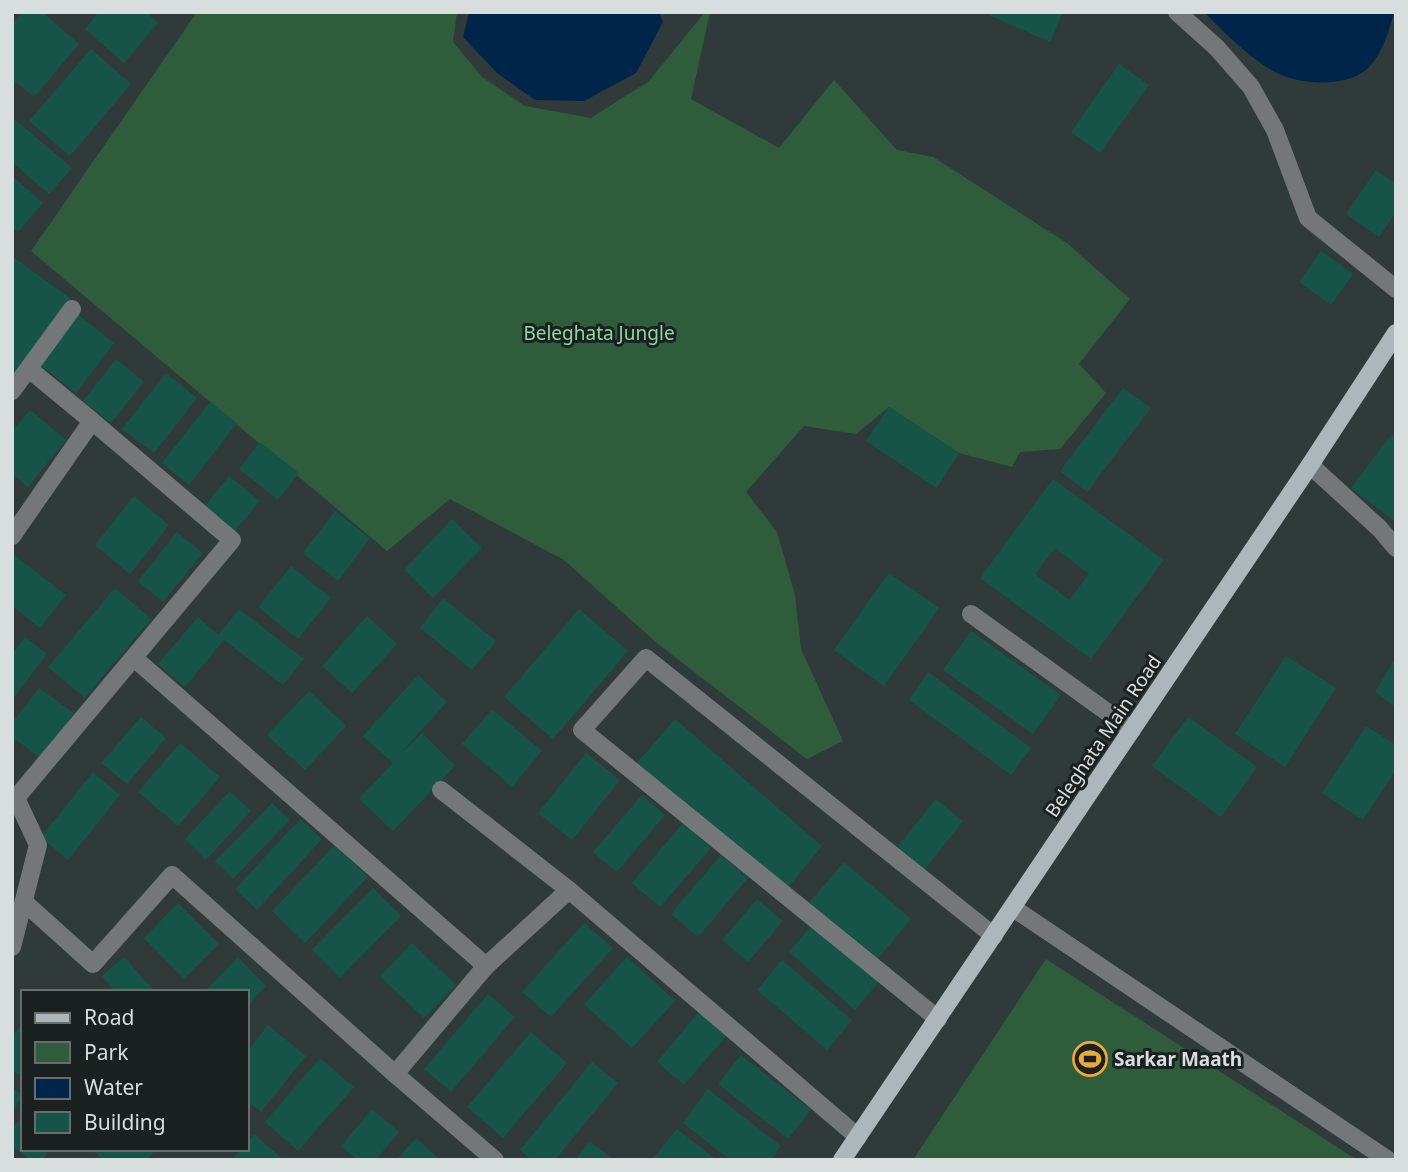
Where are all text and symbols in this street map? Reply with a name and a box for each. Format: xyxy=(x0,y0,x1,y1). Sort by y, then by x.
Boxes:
park label: Beleghata Jungle xyxy=(523,320,675,346)
street label: Beleghata Main Road xyxy=(1039,650,1167,822)
legend xyxy=(21,990,248,1151)
text: Road xyxy=(84,1003,134,1031)
text: Park xyxy=(84,1038,129,1066)
sports icon: Sarkar Maath xyxy=(1071,1040,1109,1078)
place label: Sarkar Maath xyxy=(1114,1046,1242,1072)
text: Water xyxy=(84,1073,143,1101)
text: Building xyxy=(84,1108,166,1136)

